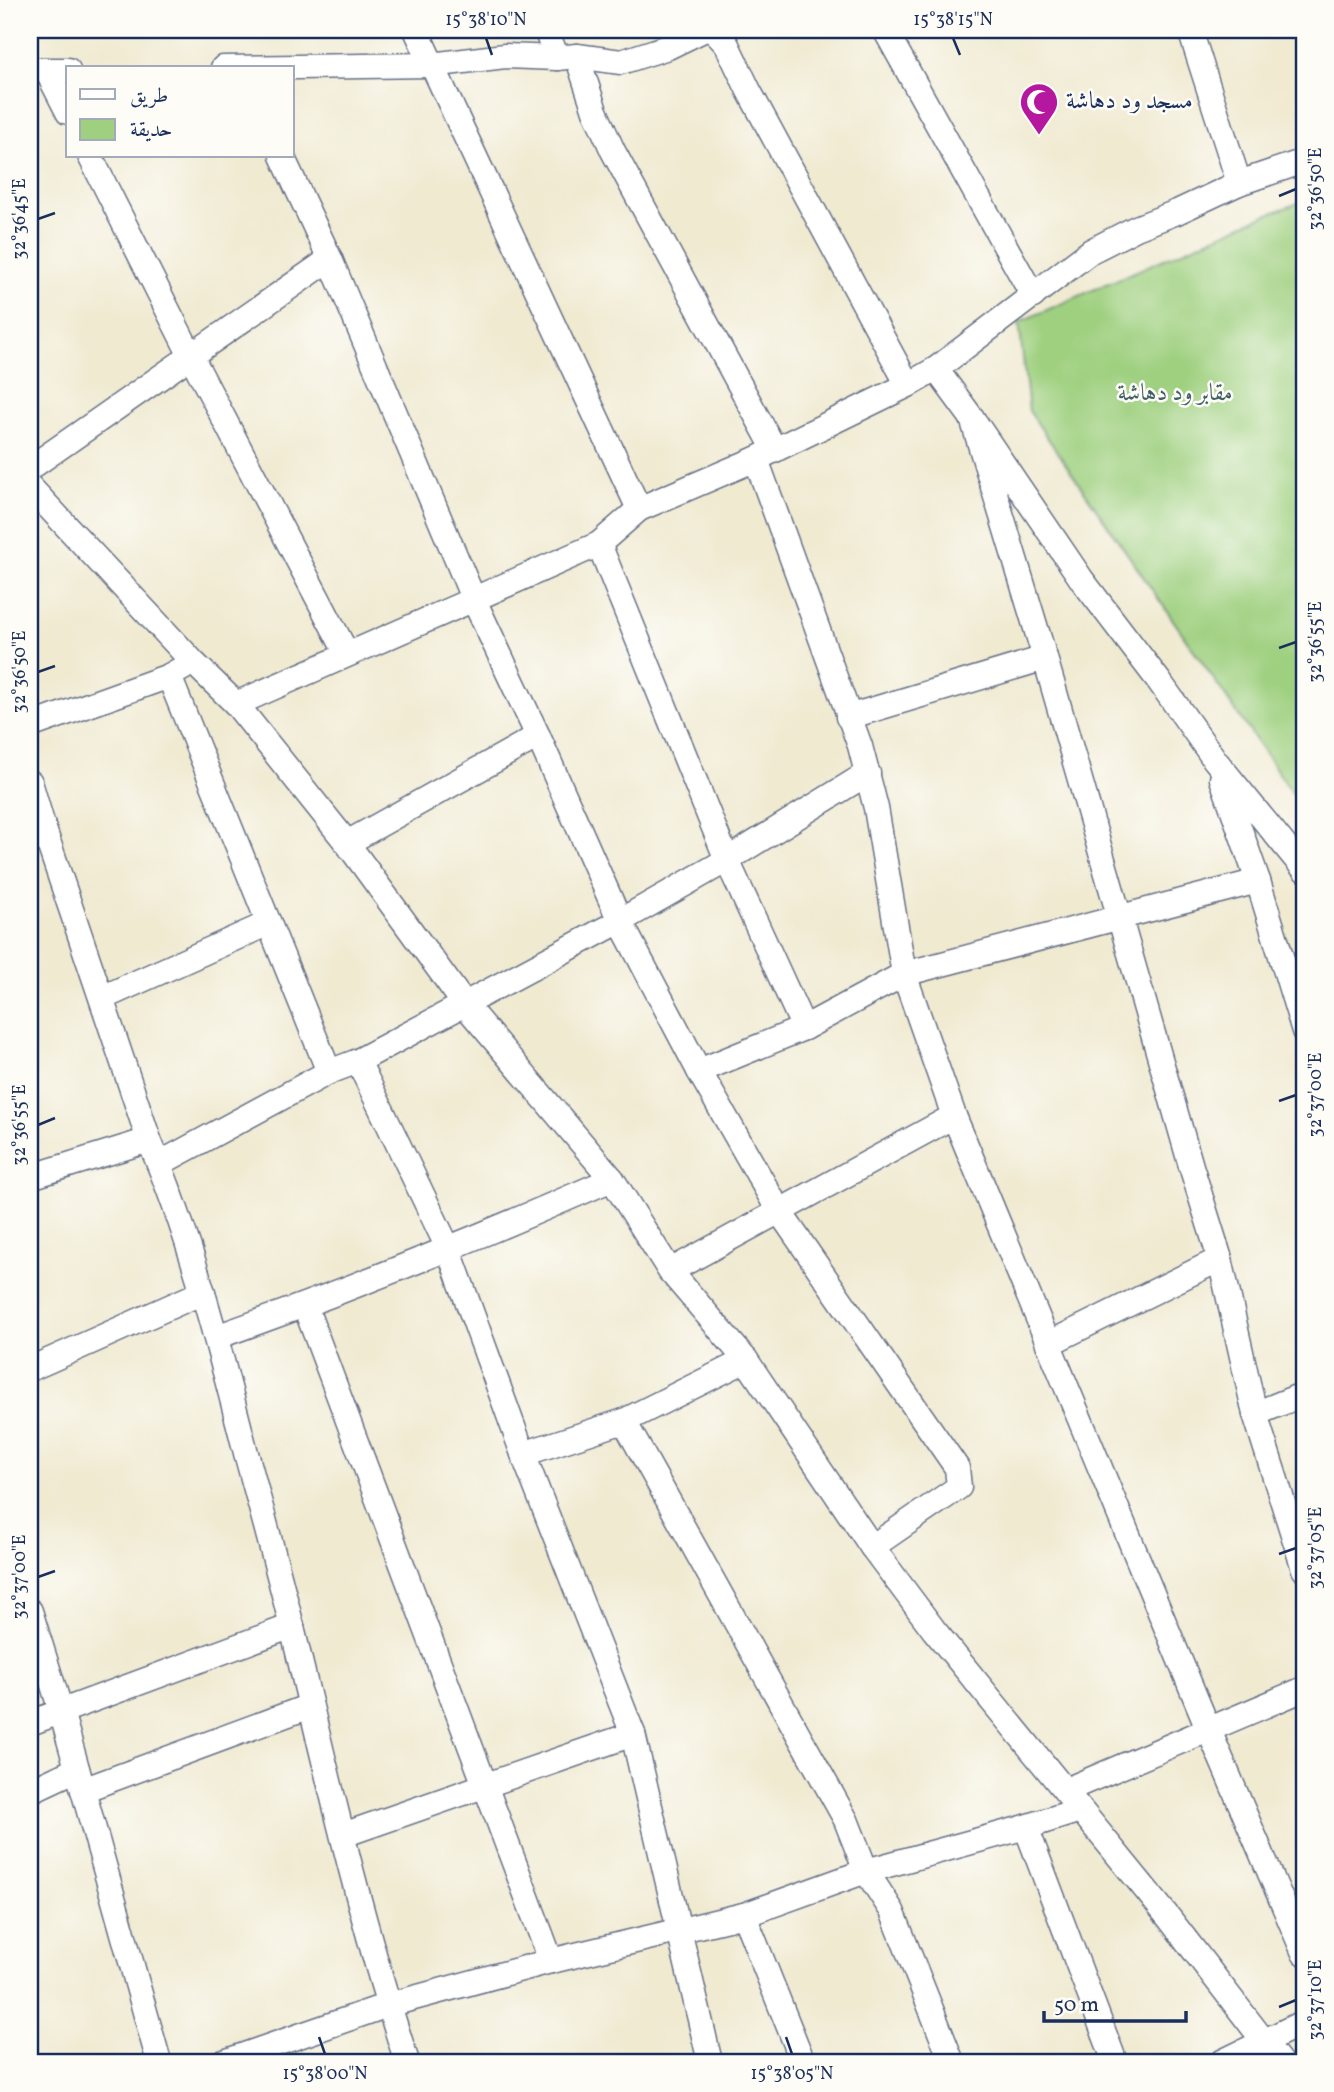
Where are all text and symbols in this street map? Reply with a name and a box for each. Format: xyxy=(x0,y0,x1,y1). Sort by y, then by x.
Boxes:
text: 15°38'10"N xyxy=(445,8,527,33)
text: 15°38'15"N xyxy=(913,8,993,33)
legend xyxy=(66,66,294,158)
mosque icon: مسجد ود دهاشة xyxy=(1018,81,1060,136)
text: طريق xyxy=(130,82,168,111)
place label: مسجد ود دهاشة xyxy=(1066,85,1193,119)
text: حديقة xyxy=(130,116,173,145)
text: 32°36'50"E xyxy=(1304,147,1329,230)
text: 32°36'45"E xyxy=(8,178,33,260)
park label: مقابر ود دهاشة xyxy=(1117,377,1233,411)
text: 32°36'55"E xyxy=(1304,601,1329,683)
text: 32°36'50"E xyxy=(8,630,33,713)
text: 32°37'00"E xyxy=(1304,1052,1329,1138)
text: 32°36'55"E xyxy=(8,1084,33,1166)
text: 32°37'05"E xyxy=(1304,1506,1329,1589)
text: 32°37'00"E xyxy=(8,1534,33,1620)
text: 32°37'10"E xyxy=(1304,1959,1329,2041)
scale bar xyxy=(1044,1980,1185,2024)
text: 50 m xyxy=(1054,1991,1099,2020)
text: 15°38'00"N xyxy=(282,2062,368,2087)
text: 15°38'05"N xyxy=(751,2062,833,2087)

